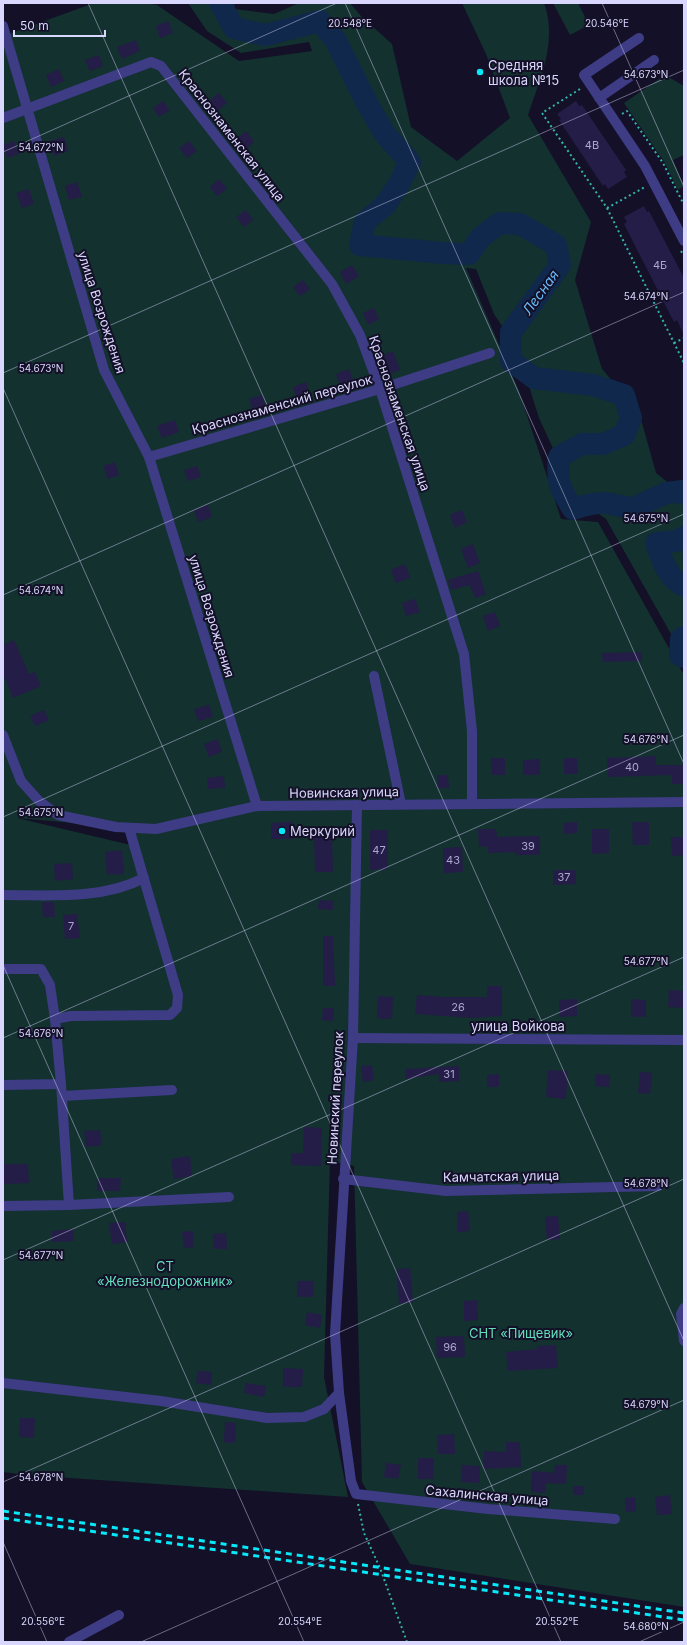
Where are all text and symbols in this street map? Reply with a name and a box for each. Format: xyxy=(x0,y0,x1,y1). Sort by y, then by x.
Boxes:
scale bar xyxy=(14,12,105,38)
text: 20.548°E xyxy=(328,17,372,29)
text: 20.546°E xyxy=(585,17,629,29)
text: 50 m xyxy=(20,18,49,33)
place label: Средняя школа №15 xyxy=(488,57,559,88)
street label: Краснознаменская улица xyxy=(175,66,289,204)
marker: Средняя школа №15 xyxy=(475,67,485,77)
text: 54.673°N xyxy=(624,68,668,80)
house number: 4В xyxy=(585,138,599,152)
text: 54.672°N xyxy=(19,141,63,153)
street label: улица Возрождения xyxy=(75,249,129,375)
house number: 4Б xyxy=(653,258,667,272)
water label: Лесная xyxy=(518,266,562,318)
text: 54.674°N xyxy=(624,290,668,302)
street label: Краснознаменская улица xyxy=(366,333,434,493)
text: 54.673°N xyxy=(19,362,63,374)
street label: Краснознаменский переулок xyxy=(190,371,374,437)
text: 54.675°N xyxy=(624,512,668,524)
street label: улица Возрождения xyxy=(186,553,238,679)
text: 54.674°N xyxy=(19,584,63,596)
text: 54.676°N xyxy=(624,733,668,745)
house number: 40 xyxy=(625,760,639,774)
street label: Новинская улица xyxy=(289,783,399,801)
text: 54.675°N xyxy=(19,806,63,818)
place label: Меркурий xyxy=(290,823,355,839)
marker: Меркурий xyxy=(277,826,287,836)
house number: 39 xyxy=(521,839,535,853)
house number: 47 xyxy=(372,843,386,857)
house number: 43 xyxy=(446,853,460,867)
house number: 37 xyxy=(557,870,571,884)
house number: 7 xyxy=(68,919,74,933)
text: 54.677°N xyxy=(624,955,668,967)
house number: 26 xyxy=(451,1000,465,1014)
street label: улица Войкова xyxy=(471,1018,565,1034)
text: 54.676°N xyxy=(19,1027,63,1039)
street label: Новинский переулок xyxy=(324,1031,346,1165)
house number: 31 xyxy=(443,1067,455,1081)
street label: Камчатская улица xyxy=(443,1167,559,1185)
text: 54.678°N xyxy=(624,1177,668,1189)
text: 54.677°N xyxy=(19,1249,63,1261)
park label: СТ «Железнодорожник» xyxy=(97,1258,233,1289)
park label: СНТ «Пищевик» xyxy=(469,1325,573,1341)
house number: 96 xyxy=(443,1340,457,1354)
text: 54.679°N xyxy=(624,1398,668,1410)
text: 54.678°N xyxy=(19,1471,63,1483)
street label: Сахалинская улица xyxy=(425,1482,549,1508)
text: 20.556°E xyxy=(21,1615,65,1627)
text: 20.554°E xyxy=(278,1615,322,1627)
text: 20.552°E xyxy=(535,1615,579,1627)
text: 54.680°N xyxy=(623,1620,669,1632)

